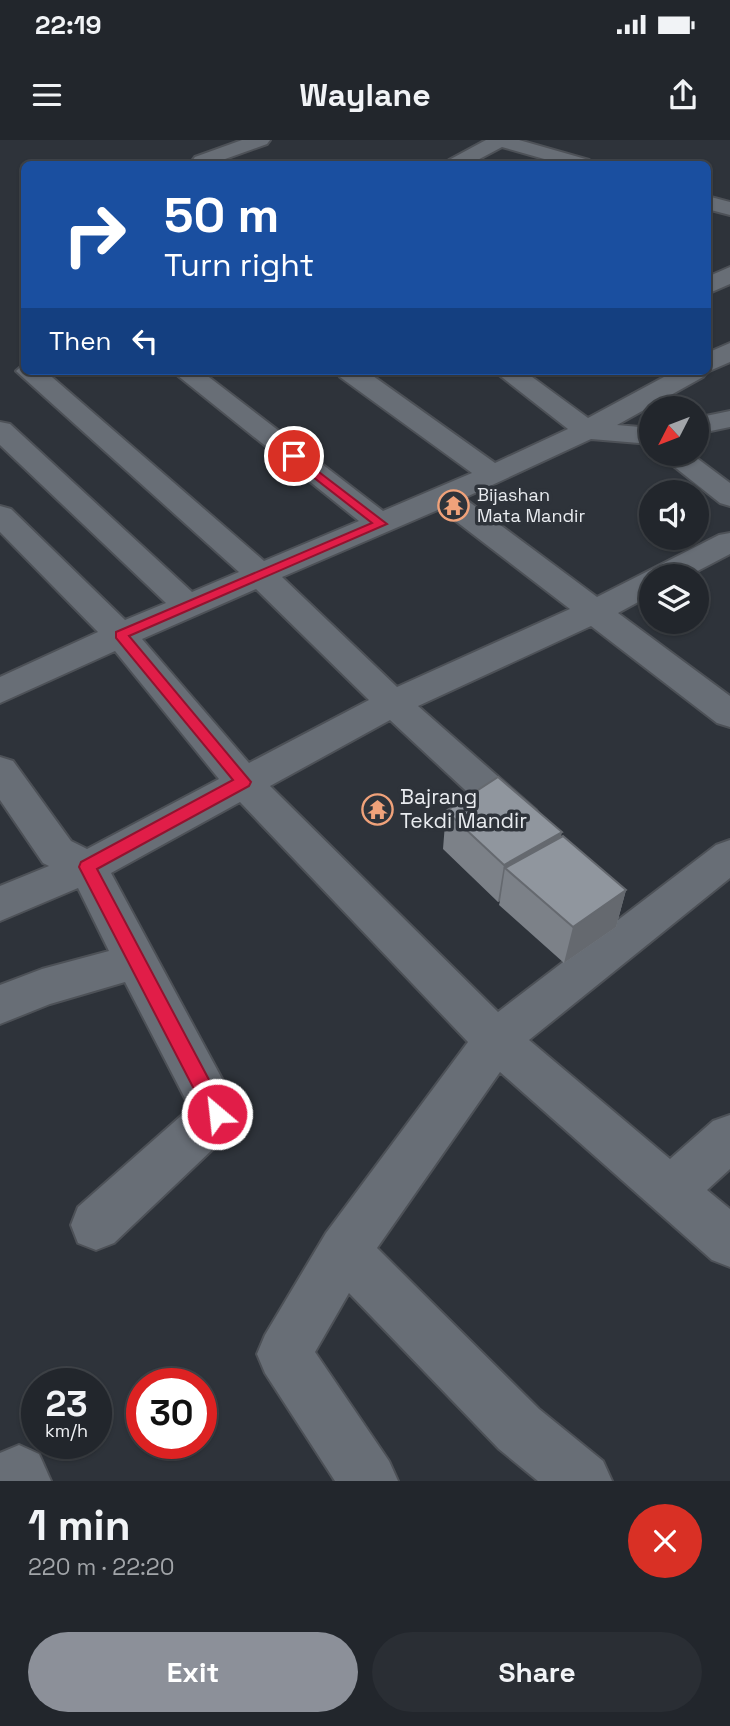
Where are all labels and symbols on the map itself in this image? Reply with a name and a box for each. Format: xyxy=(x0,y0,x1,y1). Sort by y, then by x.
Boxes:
north arrow xyxy=(639,396,709,466)
pin xyxy=(264,426,324,486)
place label: Bijashan Mata Mandir xyxy=(477,483,586,527)
temple icon: Bijashan Mata Mandir xyxy=(437,488,471,522)
place label: Bajrang Tekdi Mandir xyxy=(400,783,527,834)
temple icon: Bajrang Tekdi Mandir xyxy=(360,792,394,826)
position arrow xyxy=(180,1077,254,1151)
speed limit sign: 30 xyxy=(126,1368,217,1459)

